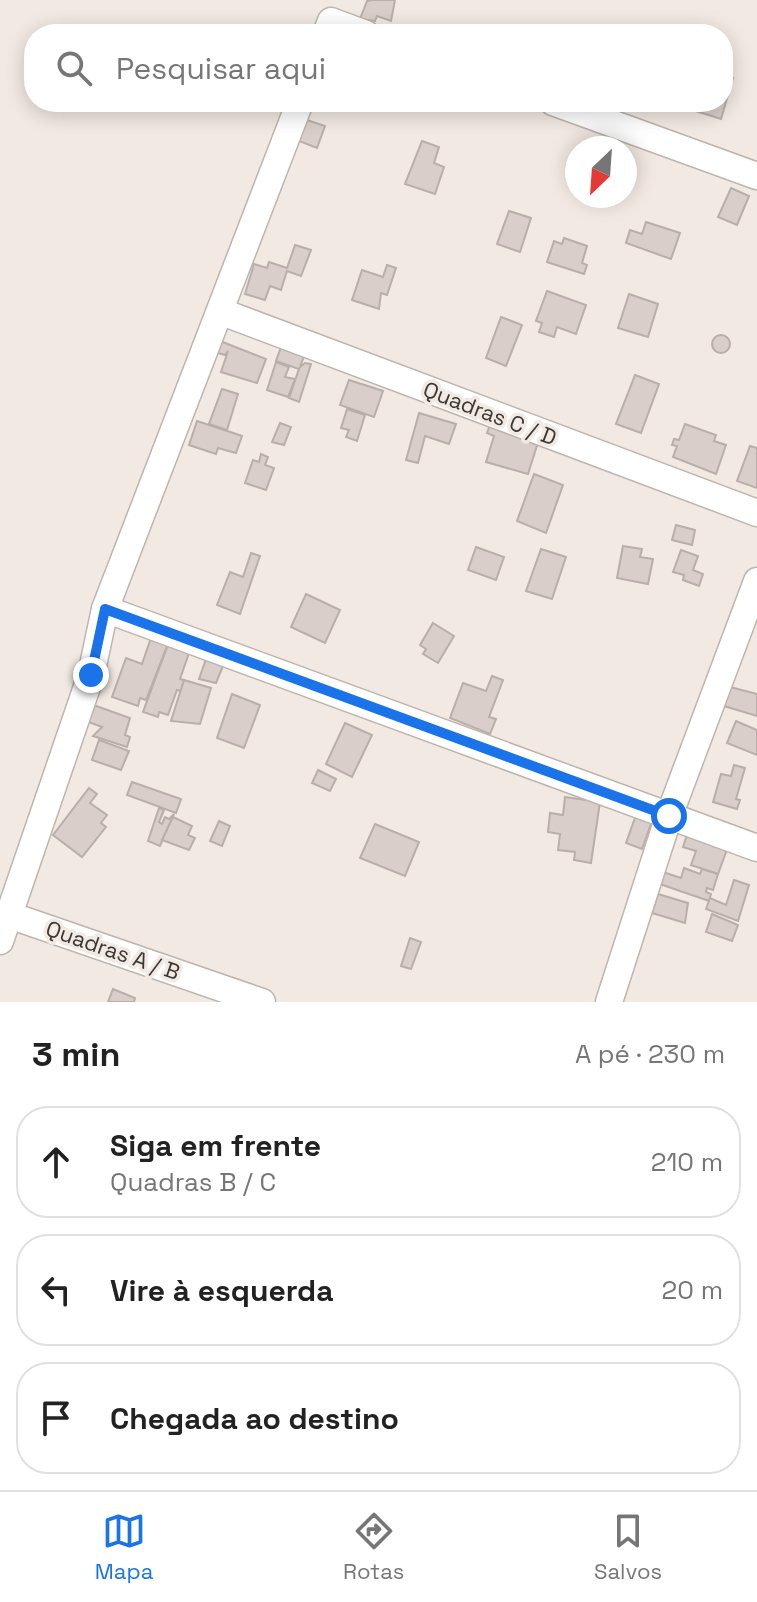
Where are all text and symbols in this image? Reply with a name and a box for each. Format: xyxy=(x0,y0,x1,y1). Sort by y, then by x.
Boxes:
search box xyxy=(24,24,733,112)
icon: search xyxy=(52,46,96,90)
text: Pesquisar aqui xyxy=(116,49,326,88)
north arrow xyxy=(565,136,637,208)
street label: Quadras C / D xyxy=(419,375,561,451)
route end xyxy=(73,657,109,693)
route start xyxy=(651,798,687,834)
street label: Quadras A / B xyxy=(42,914,184,986)
text: 3 min xyxy=(32,1033,120,1076)
text: A pé · 230 m xyxy=(575,1037,725,1071)
text: Siga em frente xyxy=(110,1126,321,1165)
icon: ahead xyxy=(34,1140,78,1184)
text: 210 m xyxy=(651,1145,723,1179)
text: Quadras B / C xyxy=(110,1165,276,1199)
icon: left xyxy=(34,1268,78,1312)
text: Vire à esquerda xyxy=(110,1271,334,1310)
text: 20 m xyxy=(662,1273,723,1307)
icon: arrive xyxy=(34,1396,78,1440)
text: Chegada ao destino xyxy=(110,1399,399,1438)
tab: Mapa xyxy=(95,1509,153,1585)
tab: Rotas xyxy=(343,1509,404,1585)
tab: Salvos xyxy=(594,1509,662,1585)

